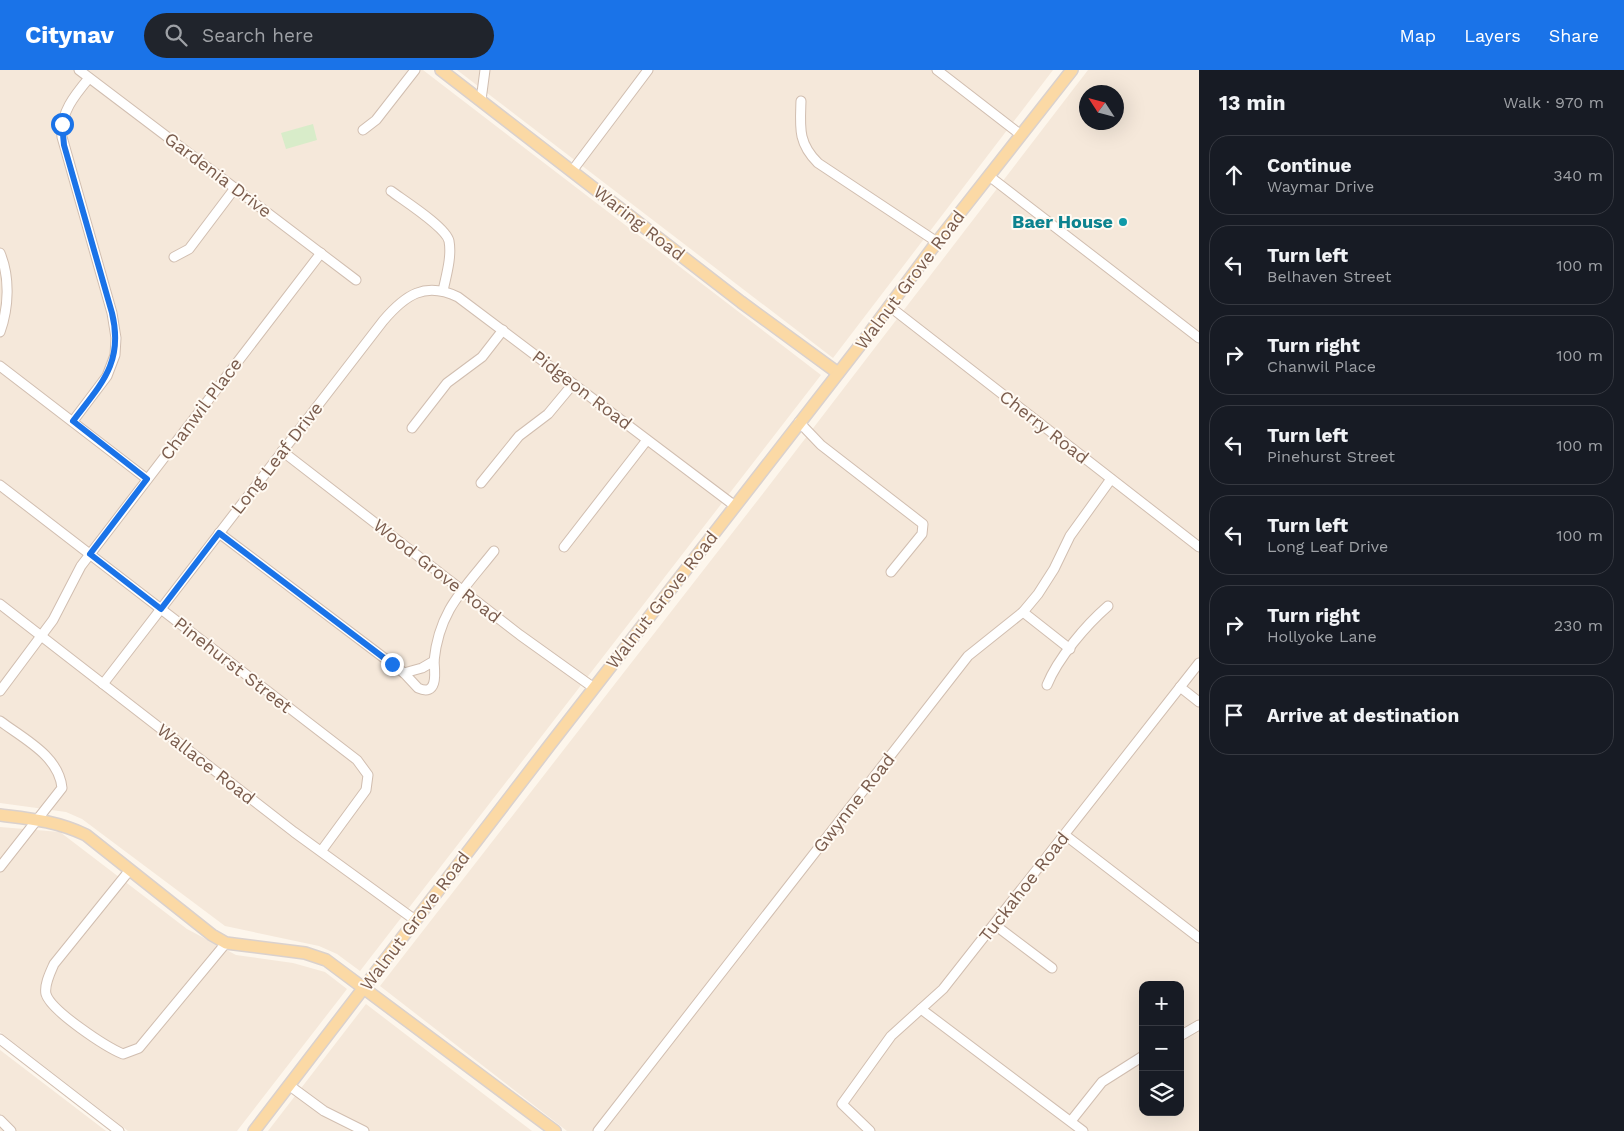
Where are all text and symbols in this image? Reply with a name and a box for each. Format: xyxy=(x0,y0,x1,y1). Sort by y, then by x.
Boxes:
search box xyxy=(144,13,494,58)
text: Citynav xyxy=(25,21,114,49)
icon: search xyxy=(162,21,190,49)
text: Search here xyxy=(202,24,313,47)
text: Map xyxy=(1399,25,1436,46)
text: Layers xyxy=(1464,25,1521,46)
text: Share xyxy=(1549,25,1599,46)
north arrow xyxy=(1079,85,1124,130)
text: 13 min xyxy=(1219,90,1285,115)
text: Walk · 970 m xyxy=(1503,93,1604,112)
route start xyxy=(51,113,74,136)
street label: Gardenia Drive xyxy=(161,128,276,222)
text: Continue xyxy=(1267,154,1351,177)
icon: ahead xyxy=(1220,161,1248,189)
text: 340 m xyxy=(1553,166,1603,185)
text: Waymar Drive xyxy=(1267,177,1374,196)
street label: Waring Road xyxy=(590,181,689,265)
street label: Walnut Grove Road xyxy=(850,206,969,353)
place label: Baer House xyxy=(1012,211,1113,232)
marker: Baer House xyxy=(1117,216,1129,228)
text: Turn left xyxy=(1267,244,1348,267)
icon: left xyxy=(1220,251,1248,279)
text: 100 m xyxy=(1556,256,1603,275)
text: Belhaven Street xyxy=(1267,267,1391,286)
text: Turn right xyxy=(1267,334,1360,357)
icon: right xyxy=(1220,341,1248,369)
street label: Pidgeon Road xyxy=(528,345,636,434)
text: 100 m xyxy=(1556,346,1603,365)
street label: Chanwil Place xyxy=(155,353,246,464)
text: Chanwil Place xyxy=(1267,357,1376,376)
street label: Cherry Road xyxy=(995,385,1093,468)
street label: Long Leaf Drive xyxy=(226,397,327,518)
text: Turn left xyxy=(1267,424,1348,447)
icon: left xyxy=(1220,431,1248,459)
text: 100 m xyxy=(1556,436,1603,455)
text: Pinehurst Street xyxy=(1267,447,1395,466)
street label: Wood Grove Road xyxy=(369,514,505,627)
text: Turn left xyxy=(1267,514,1348,537)
icon: left xyxy=(1220,521,1248,549)
text: 100 m xyxy=(1556,526,1603,545)
street label: Walnut Grove Road xyxy=(601,527,722,673)
text: Long Leaf Drive xyxy=(1267,537,1388,556)
text: Turn right xyxy=(1267,604,1360,627)
icon: right xyxy=(1220,611,1248,639)
street label: Pinehurst Street xyxy=(170,612,297,717)
text: 230 m xyxy=(1554,616,1603,635)
text: Hollyoke Lane xyxy=(1267,627,1377,646)
route end xyxy=(381,653,404,676)
icon: arrive xyxy=(1220,701,1248,729)
text: Arrive at destination xyxy=(1267,704,1459,727)
street label: Wallace Road xyxy=(153,719,259,808)
street label: Gwynne Road xyxy=(808,749,899,856)
street label: Tuckahoe Road xyxy=(974,828,1073,946)
street label: Walnut Grove Road xyxy=(355,847,474,994)
map controls xyxy=(1139,981,1184,1116)
button: + xyxy=(1139,981,1184,1026)
button: − xyxy=(1139,1026,1184,1071)
button: layers xyxy=(1139,1071,1184,1116)

